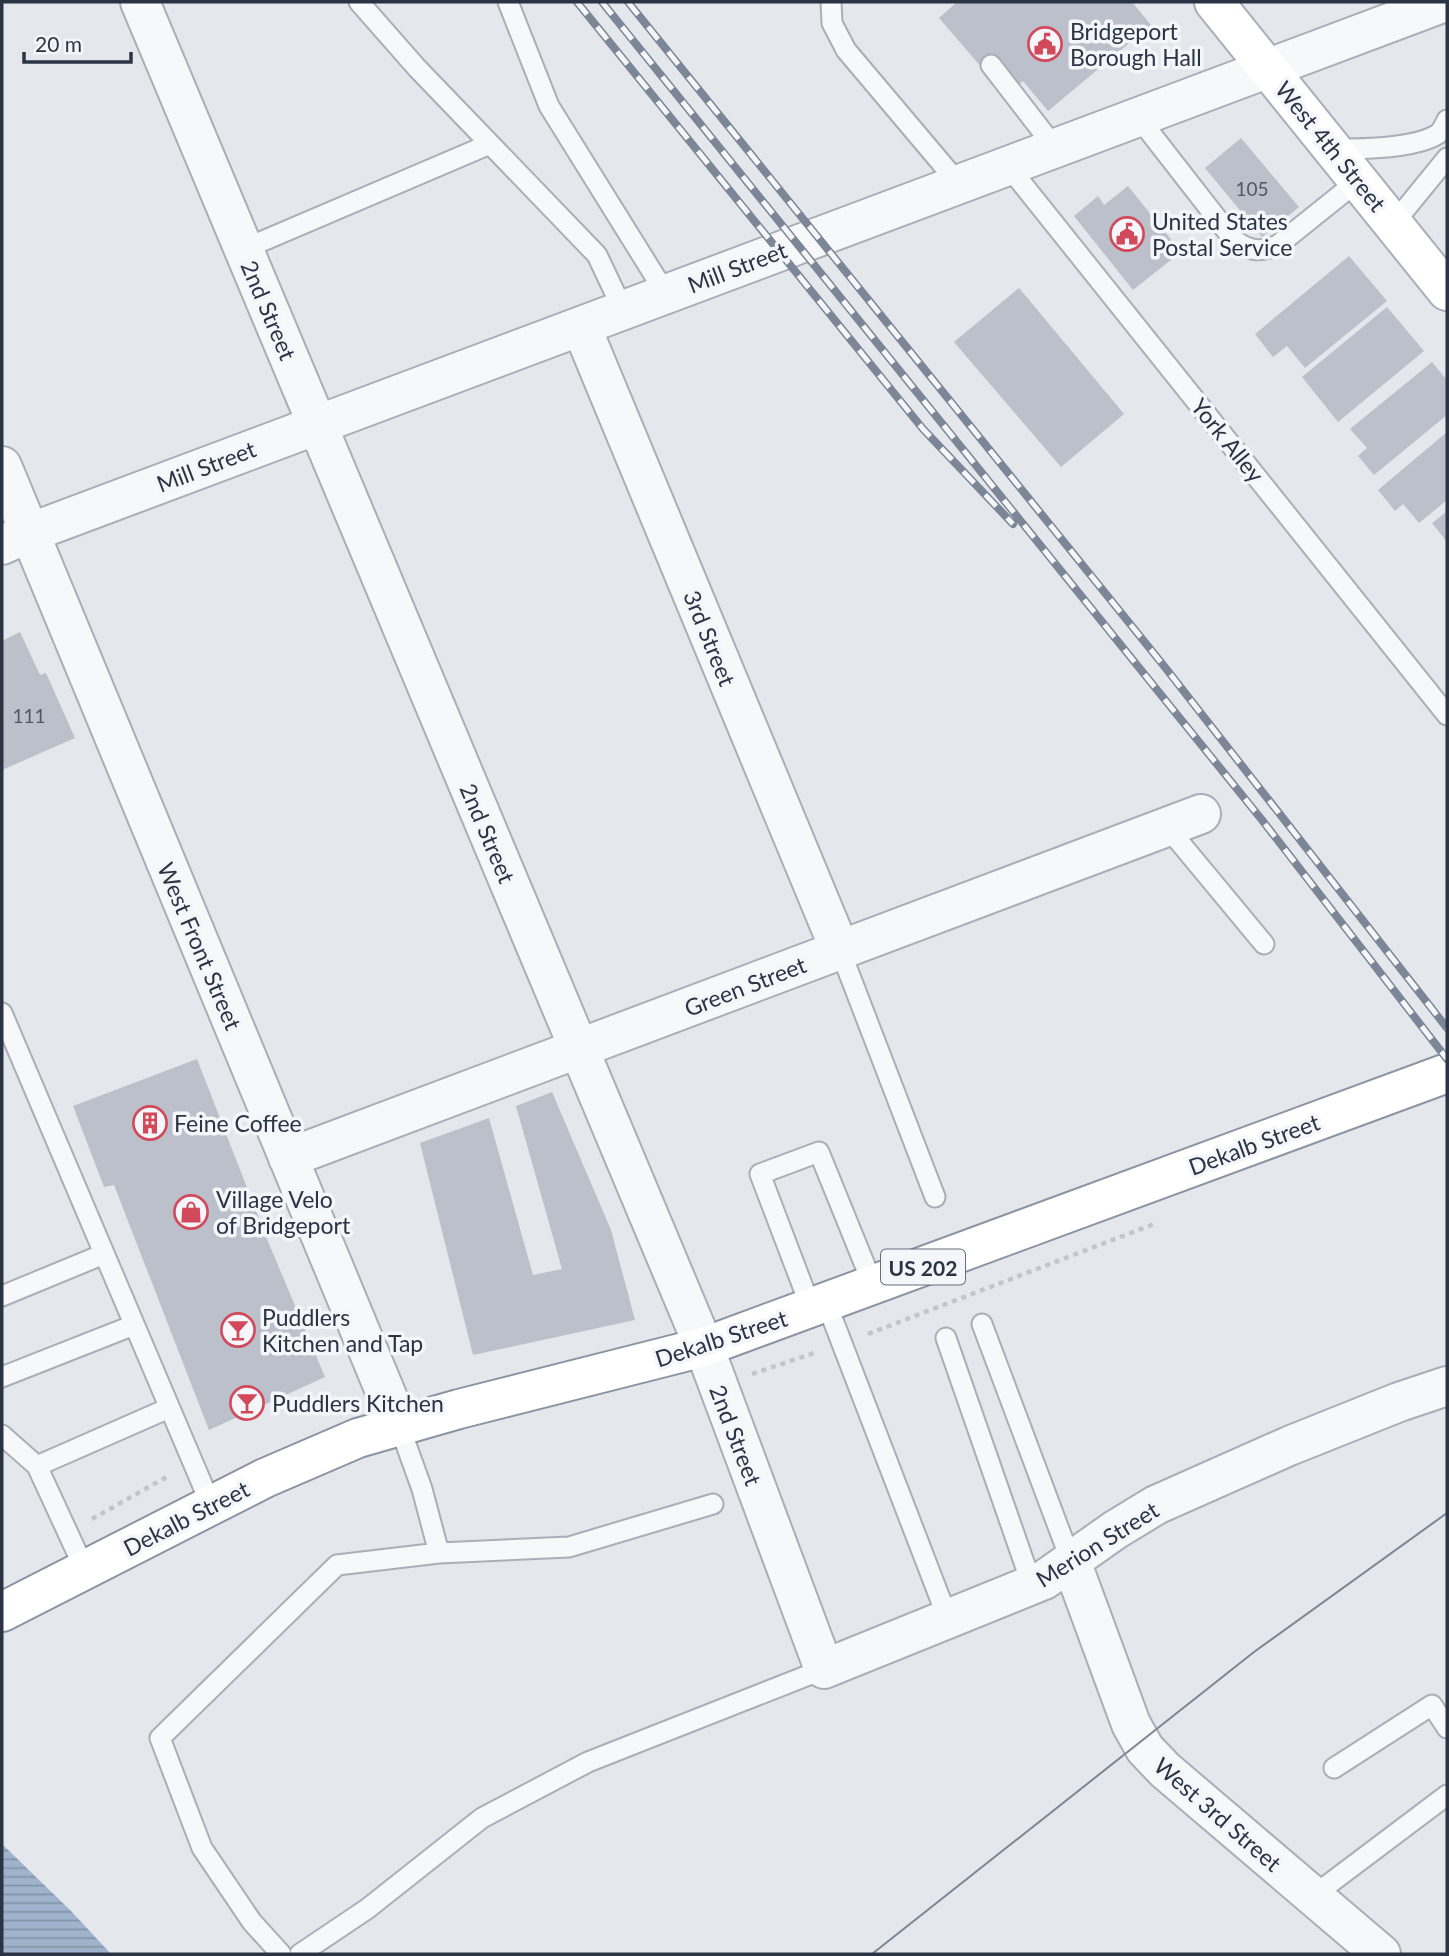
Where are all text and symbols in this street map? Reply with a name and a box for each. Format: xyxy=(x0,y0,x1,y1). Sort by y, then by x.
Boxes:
place label: Bridgeport Borough Hall xyxy=(1070,17,1202,71)
scale bar xyxy=(24,21,131,65)
public building icon: Bridgeport Borough Hall xyxy=(1026,25,1064,63)
text: 20 m xyxy=(35,31,82,56)
street label: West 4th Street xyxy=(1270,75,1393,217)
house number: 105 xyxy=(1235,177,1269,200)
place label: United States Postal Service xyxy=(1152,207,1292,261)
public building icon: United States Postal Service xyxy=(1108,215,1146,253)
street label: Mill Street xyxy=(683,235,791,299)
street label: 2nd Street xyxy=(236,256,303,365)
street label: York Alley xyxy=(1186,392,1270,488)
street label: Mill Street xyxy=(152,434,260,498)
street label: 3rd Street xyxy=(678,586,742,691)
house number: 111 xyxy=(12,704,46,727)
street label: 2nd Street xyxy=(455,779,522,888)
street label: West Front Street xyxy=(152,858,248,1035)
street label: Green Street xyxy=(680,950,811,1022)
building icon: Feine Coffee xyxy=(131,1104,169,1142)
street label: Dekalb Street xyxy=(1185,1107,1324,1181)
place label: Feine Coffee xyxy=(174,1109,302,1137)
place label: Village Velo of Bridgeport xyxy=(216,1185,351,1239)
shop icon: Village Velo of Bridgeport xyxy=(172,1193,210,1231)
road number: US 202 xyxy=(881,1250,965,1284)
place label: Puddlers Kitchen and Tap xyxy=(262,1303,423,1357)
street label: Dekalb Street xyxy=(651,1303,791,1373)
bar icon: Puddlers Kitchen and Tap xyxy=(219,1311,257,1349)
street label: 2nd Street xyxy=(704,1381,768,1490)
bar icon: Puddlers Kitchen xyxy=(228,1384,266,1422)
place label: Puddlers Kitchen xyxy=(272,1389,444,1417)
street label: Dekalb Street xyxy=(118,1474,254,1562)
street label: Merion Street xyxy=(1030,1495,1164,1593)
street label: West 3rd Street xyxy=(1149,1751,1288,1877)

